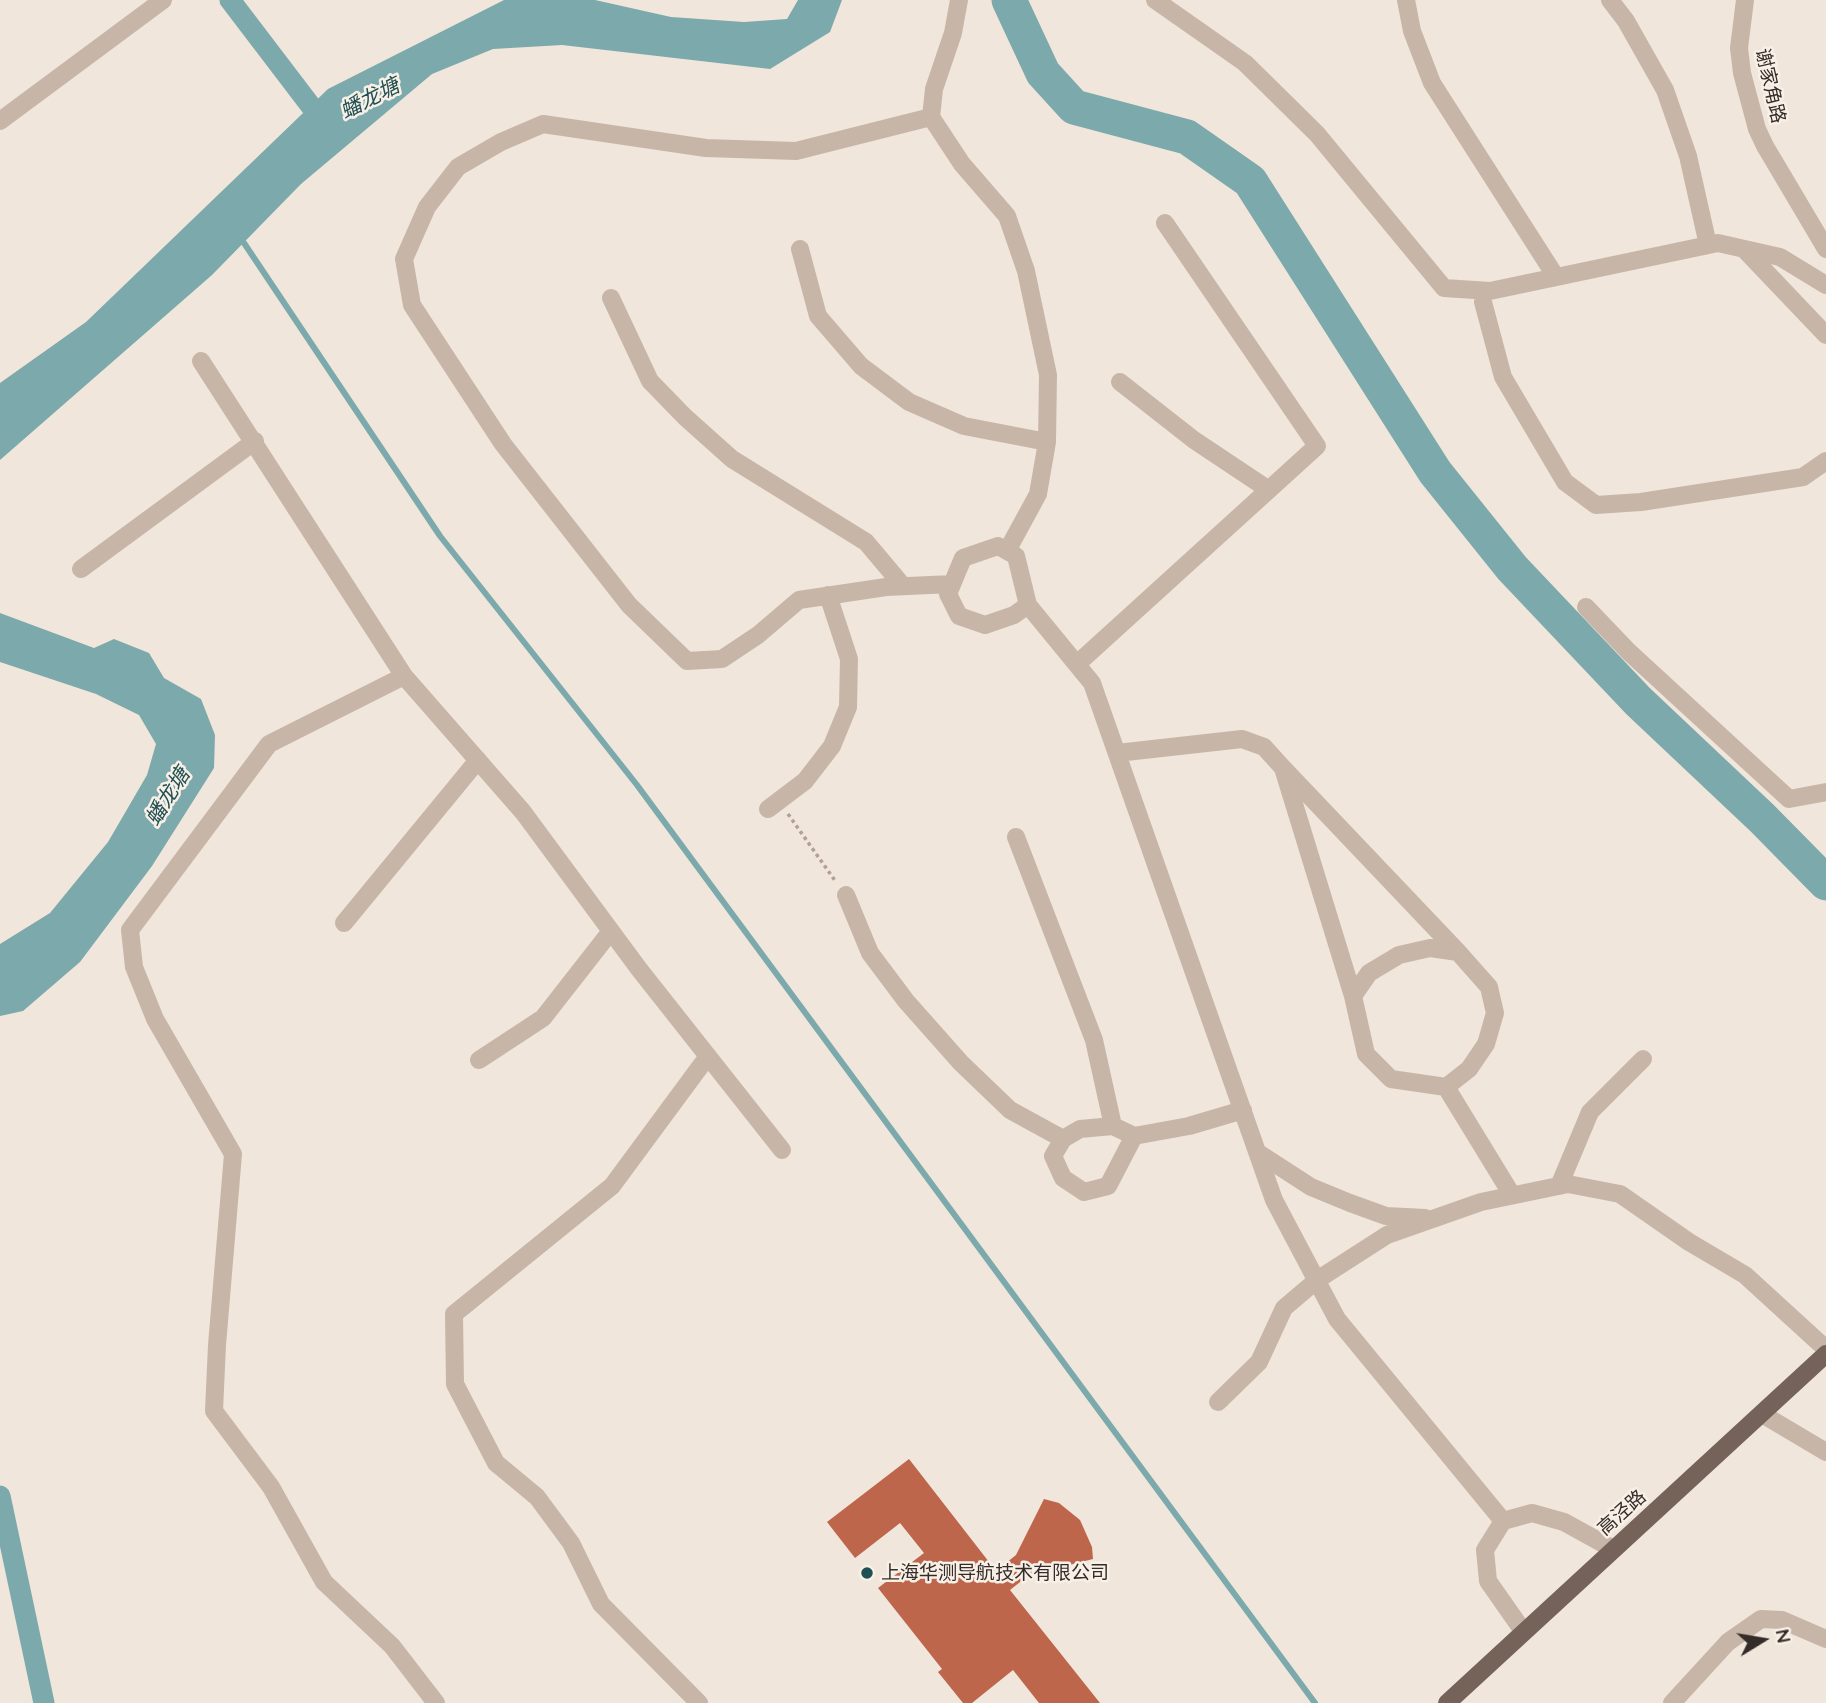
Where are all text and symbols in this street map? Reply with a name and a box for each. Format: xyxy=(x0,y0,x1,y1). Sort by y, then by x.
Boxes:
street label: 谢家角路 xyxy=(1750,46,1790,126)
water label: 蟠龙塘 xyxy=(336,73,404,125)
water label: 蟠龙塘 xyxy=(141,764,195,830)
street label: 高泾路 xyxy=(1593,1485,1651,1541)
place label: 上海华测导航技术有限公司 xyxy=(881,1562,1109,1584)
marker: 上海华测导航技术有限公司 xyxy=(859,1565,875,1581)
north arrow xyxy=(1728,1605,1798,1675)
text: N xyxy=(1771,1627,1797,1645)

